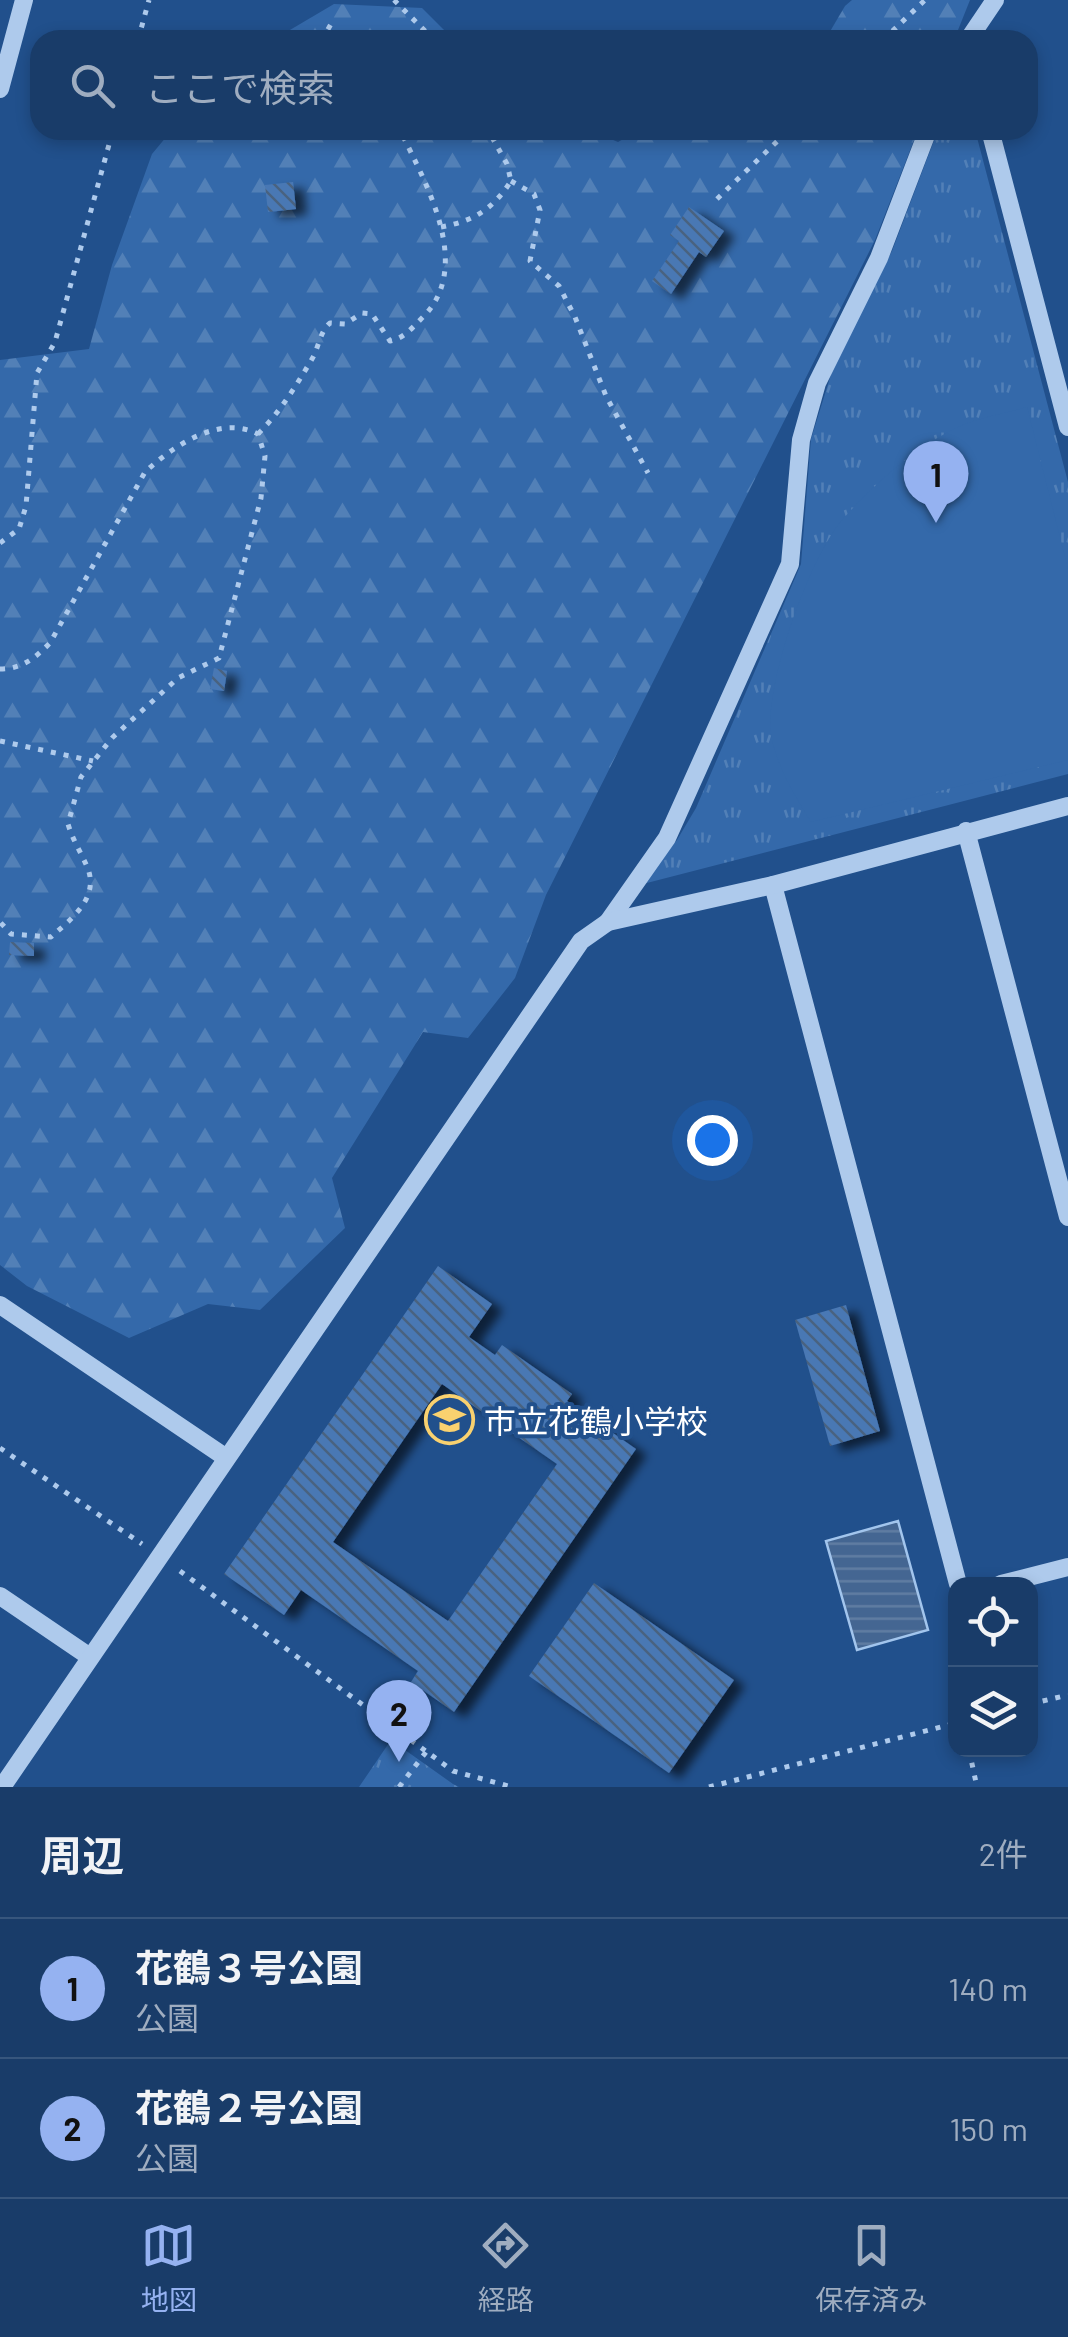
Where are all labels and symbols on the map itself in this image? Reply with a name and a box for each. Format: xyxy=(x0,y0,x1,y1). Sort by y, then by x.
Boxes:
pin: 1 xyxy=(904,440,968,523)
your location xyxy=(687,1115,738,1166)
school or university icon: 市立花鶴小学校 xyxy=(423,1394,475,1446)
place label: 市立花鶴小学校 xyxy=(484,1401,708,1439)
pin: 2 xyxy=(366,1680,432,1762)

